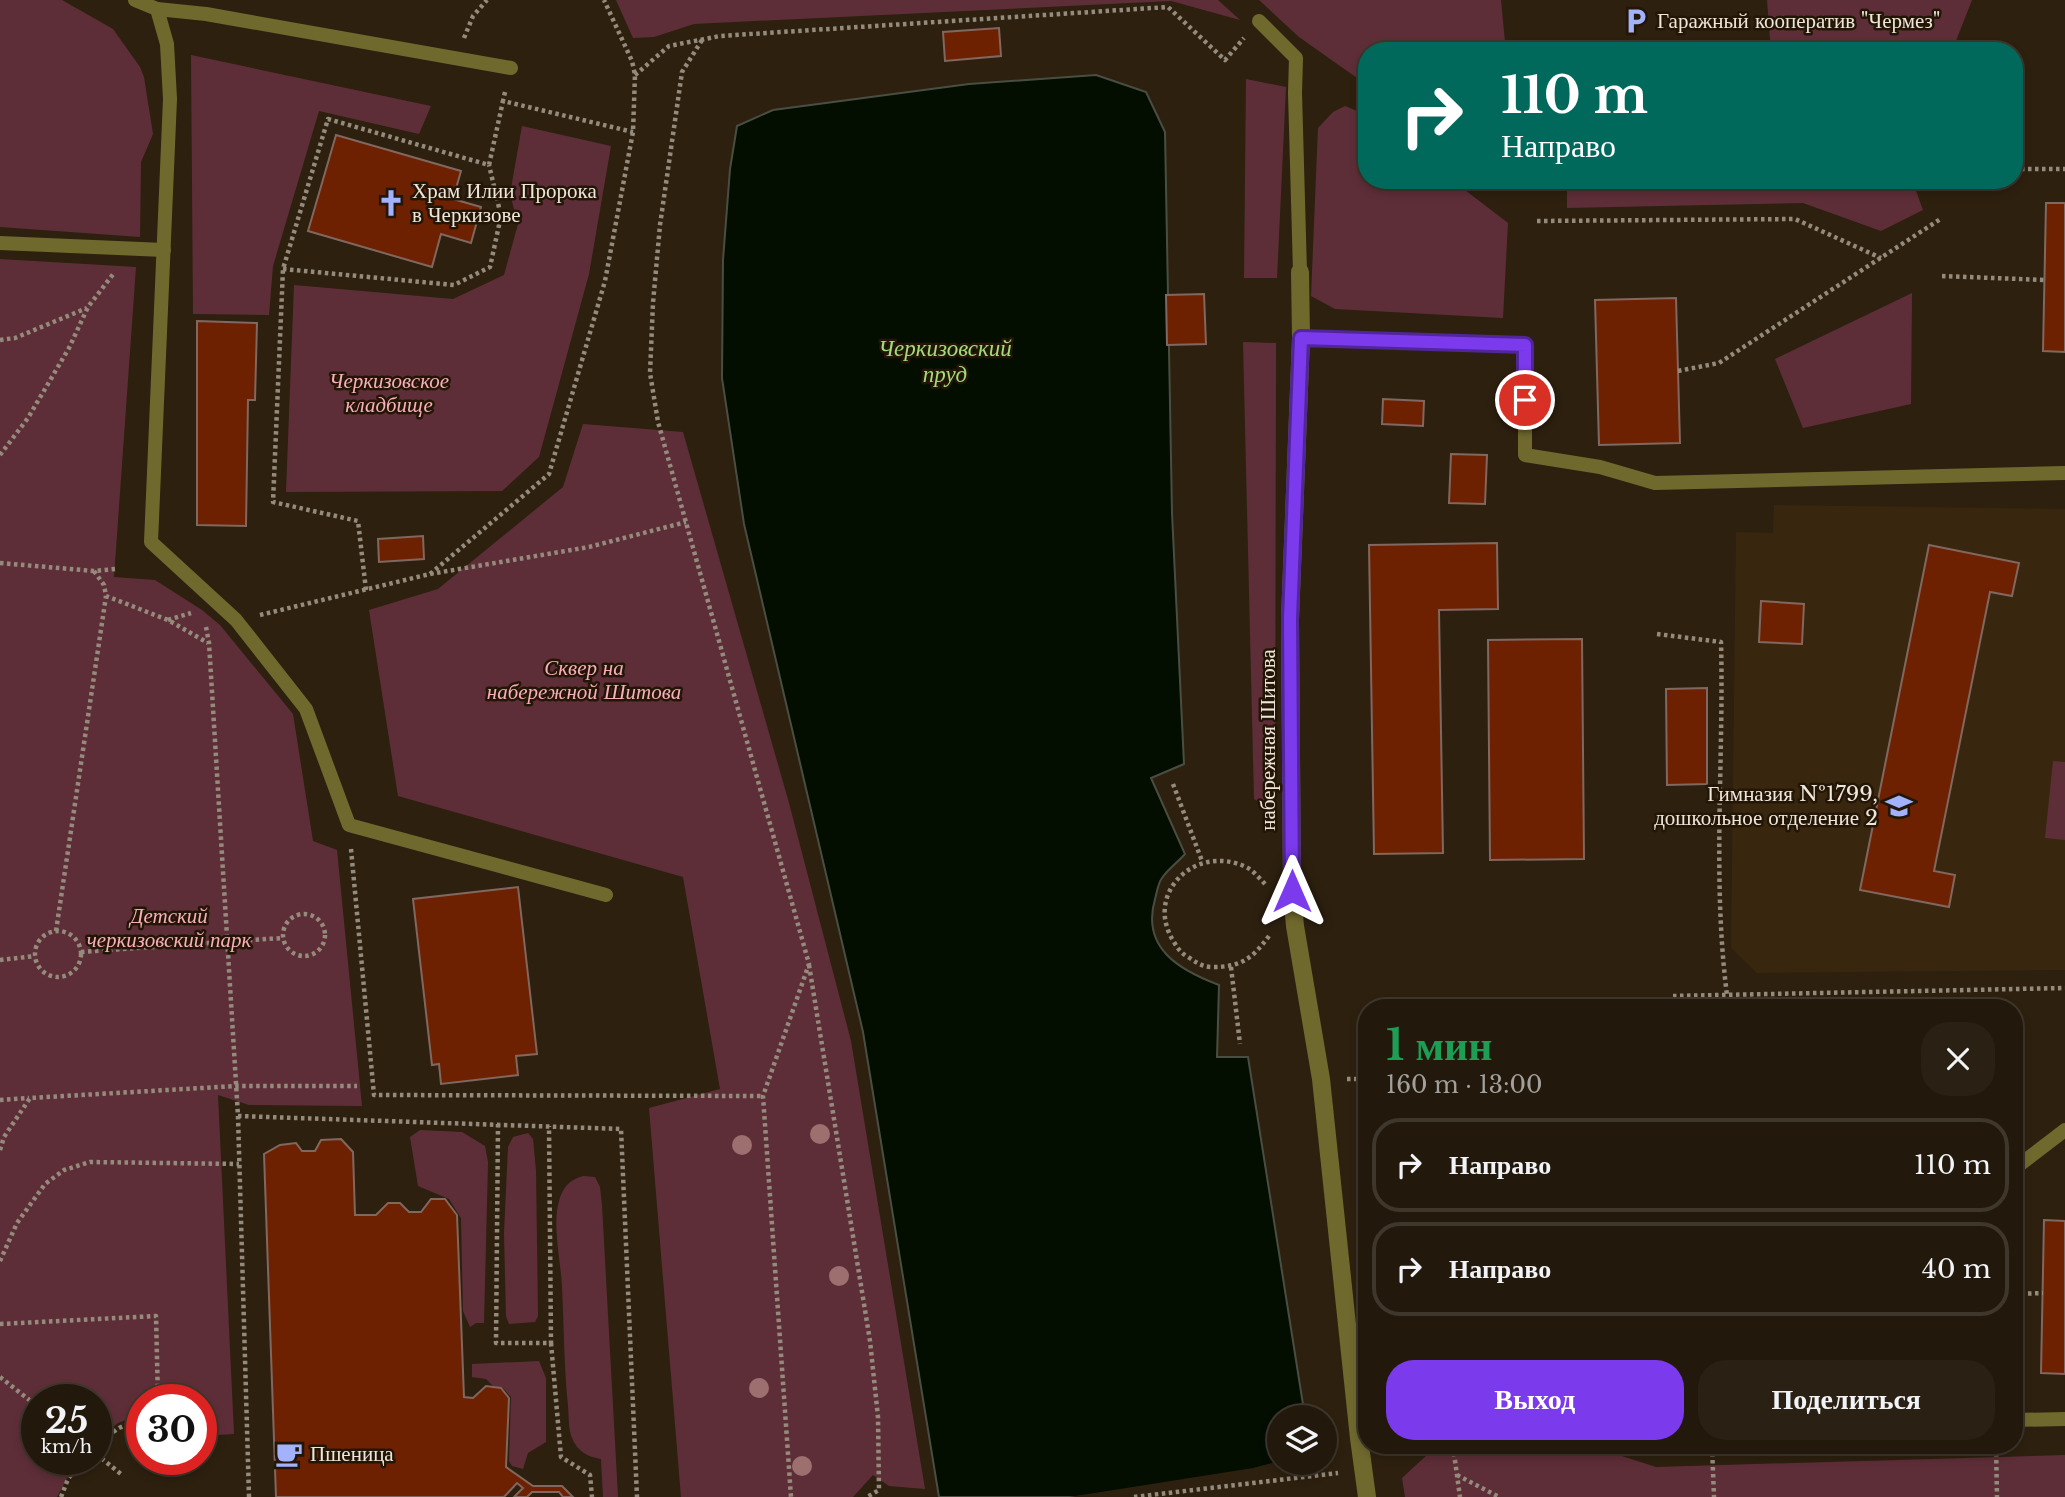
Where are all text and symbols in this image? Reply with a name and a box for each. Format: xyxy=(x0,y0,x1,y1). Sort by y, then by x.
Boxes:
parking icon: Гаражный кооператив "Чермез" xyxy=(1621,6,1651,36)
place label: Гаражный кооператив "Чермез" xyxy=(1657,8,1941,34)
text: 110 m xyxy=(1501,65,1648,126)
icon: right xyxy=(1386,70,1477,161)
text: Направо xyxy=(1501,126,1616,166)
place label: Храм Илии Пророка в Черкизове xyxy=(412,178,598,228)
church icon: Храм Илии Пророка в Черкизове xyxy=(376,188,406,218)
water label: Черкизовский пруд xyxy=(878,334,1012,388)
park label: Черкизовское кладбище xyxy=(329,368,449,418)
pin xyxy=(1495,370,1555,430)
icon: arrive xyxy=(1506,381,1544,419)
street label: набережная Шитова xyxy=(1255,649,1281,831)
park label: Сквер на набережной Шитова xyxy=(487,655,681,705)
place label: Гимназия №1799, дошкольное отделение 2 xyxy=(1654,781,1878,831)
school or university icon: Гимназия №1799, дошкольное отделение 2 xyxy=(1884,791,1914,821)
position arrow xyxy=(1255,854,1329,928)
park label: Детский черкизовский парк xyxy=(87,903,252,953)
text: 1 мин xyxy=(1386,1019,1493,1071)
button: close xyxy=(1921,1022,1995,1096)
text: 160 m · 13:00 xyxy=(1386,1071,1542,1099)
icon: right xyxy=(1390,1146,1428,1184)
text: Направо xyxy=(1449,1149,1551,1181)
text: 110 m xyxy=(1914,1149,1991,1181)
icon: right xyxy=(1390,1250,1428,1288)
text: Направо xyxy=(1449,1253,1551,1285)
text: 40 m xyxy=(1922,1253,1991,1285)
button: Выход xyxy=(1386,1360,1684,1440)
button: Поделиться xyxy=(1698,1360,1995,1440)
speed limit sign: 30 xyxy=(126,1384,217,1475)
text: 25 xyxy=(45,1399,88,1442)
map controls xyxy=(1267,1405,1337,1475)
button: layers xyxy=(1267,1405,1337,1475)
text: km/h xyxy=(41,1436,92,1458)
cafe icon: Пшеница xyxy=(274,1439,304,1469)
place label: Пшеница xyxy=(310,1441,394,1467)

